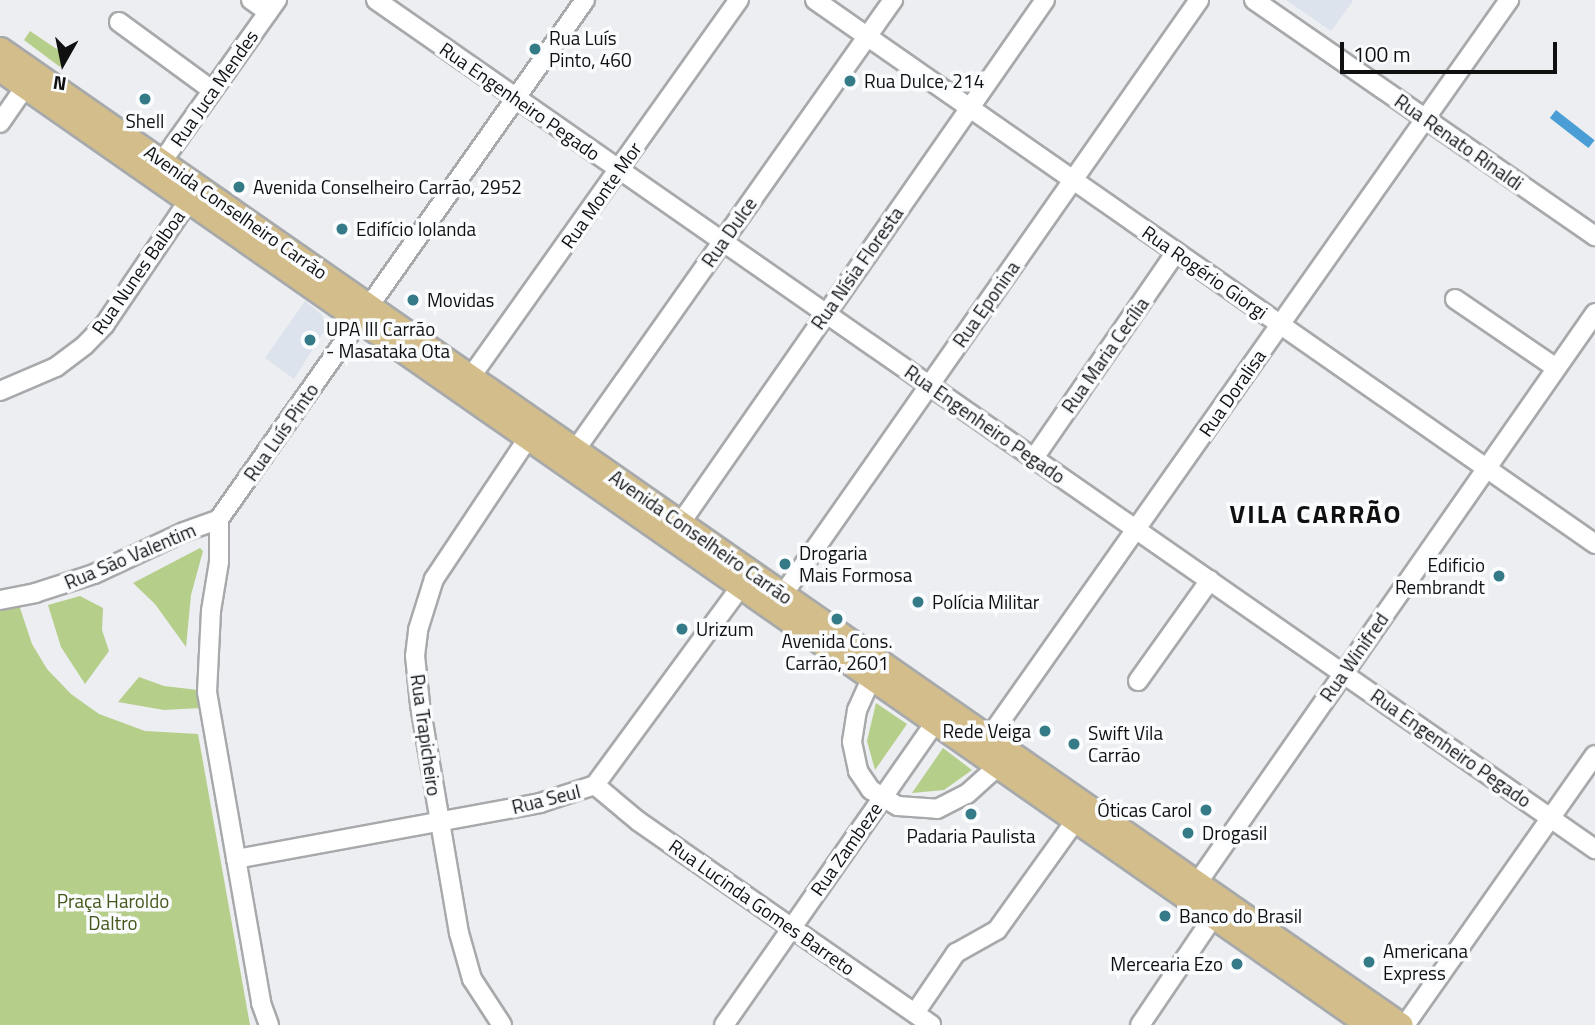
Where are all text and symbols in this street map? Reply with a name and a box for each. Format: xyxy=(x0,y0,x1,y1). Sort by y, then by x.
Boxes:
street label: Rua Juca Mendes xyxy=(165,25,263,151)
place label: Rua Luís Pinto, 460 xyxy=(549,27,632,71)
north arrow xyxy=(28,28,98,98)
scale bar xyxy=(1343,28,1560,72)
street label: Rua Engenheiro Pegado xyxy=(435,37,605,165)
text: 100 m xyxy=(1353,38,1410,70)
marker: Rua Luís Pinto, 460 xyxy=(527,41,543,57)
text: N xyxy=(51,69,68,100)
place label: Rua Dulce, 214 xyxy=(864,70,984,92)
marker: Rua Dulce, 214 xyxy=(842,73,858,89)
street label: Rua Renato Rinaldi xyxy=(1390,89,1528,195)
marker: Shell xyxy=(137,91,153,107)
place label: Shell xyxy=(126,110,164,132)
street label: Rua Monte Mor xyxy=(556,138,646,252)
street label: Avenida Conselheiro Carrão xyxy=(140,140,332,284)
place label: Avenida Conselheiro Carrão, 2952 xyxy=(253,176,522,198)
marker: Avenida Conselheiro Carrão, 2952 xyxy=(231,179,247,195)
street label: Rua Dulce xyxy=(697,193,761,271)
street label: Rua Nísia Floresta xyxy=(806,202,908,334)
street label: Rua Nunes Balboa xyxy=(87,206,189,338)
place label: Edifício Iolanda xyxy=(356,218,476,240)
street label: Rua Rogério Giorgi xyxy=(1138,220,1272,324)
marker: Edifício Iolanda xyxy=(334,221,350,237)
street label: Rua Eponina xyxy=(948,256,1024,352)
place label: Movidas xyxy=(427,289,494,311)
marker: Movidas xyxy=(405,292,421,308)
street label: Rua Maria Cecília xyxy=(1057,293,1153,417)
place label: UPA III Carrão - Masataka Ota xyxy=(326,318,450,362)
marker: UPA III Carrão - Masataka Ota xyxy=(300,330,320,350)
street label: Rua Doralisa xyxy=(1194,345,1270,441)
street label: Rua Engenheiro Pegado xyxy=(900,360,1070,488)
street label: Rua Luís Pinto xyxy=(239,379,323,485)
street label: Avenida Conselheiro Carrão xyxy=(605,465,797,609)
district label: VILA CARRÃO xyxy=(1231,498,1401,530)
street label: Rua São Valentim xyxy=(61,518,199,594)
place label: Drogaria Mais Formosa xyxy=(799,542,912,586)
place label: Edificio Rembrandt xyxy=(1395,554,1485,598)
marker: Drogaria Mais Formosa xyxy=(777,556,793,572)
marker: Edificio Rembrandt xyxy=(1491,568,1507,584)
place label: Polícia Militar xyxy=(932,591,1039,613)
marker: Polícia Militar xyxy=(910,594,926,610)
street label: Rua Winifred xyxy=(1315,608,1393,706)
marker: Avenida Cons. Carrão, 2601 xyxy=(829,611,845,627)
place label: Urizum xyxy=(696,618,754,640)
marker: Urizum xyxy=(674,621,690,637)
place label: Avenida Cons. Carrão, 2601 xyxy=(782,630,892,674)
street label: Rua Trapicheiro xyxy=(406,673,446,797)
street label: Rua Engenheiro Pegado xyxy=(1366,684,1536,812)
place label: Rede Veiga xyxy=(943,720,1031,742)
place label: Swift Vila Carrão xyxy=(1088,722,1163,766)
marker: Rede Veiga xyxy=(1037,723,1053,739)
marker: Swift Vila Carrão xyxy=(1066,736,1082,752)
street label: Rua Seul xyxy=(509,779,583,819)
street label: Rua Zambeze xyxy=(805,798,887,900)
place label: Óticas Carol xyxy=(1097,799,1192,821)
marker: Óticas Carol xyxy=(1198,802,1214,818)
marker: Padaria Paulista xyxy=(963,806,979,822)
place label: Drogasil xyxy=(1202,822,1267,844)
place label: Padaria Paulista xyxy=(906,825,1036,847)
marker: Drogasil xyxy=(1180,825,1196,841)
street label: Rua Lucinda Gomes Barreto xyxy=(665,834,859,980)
park label: Praça Haroldo Daltro xyxy=(57,890,169,934)
place label: Banco do Brasil xyxy=(1179,905,1302,927)
marker: Banco do Brasil xyxy=(1157,908,1173,924)
place label: Americana Express xyxy=(1383,940,1468,984)
place label: Mercearia Ezo xyxy=(1110,953,1223,975)
marker: Americana Express xyxy=(1361,954,1377,970)
marker: Mercearia Ezo xyxy=(1229,956,1245,972)

